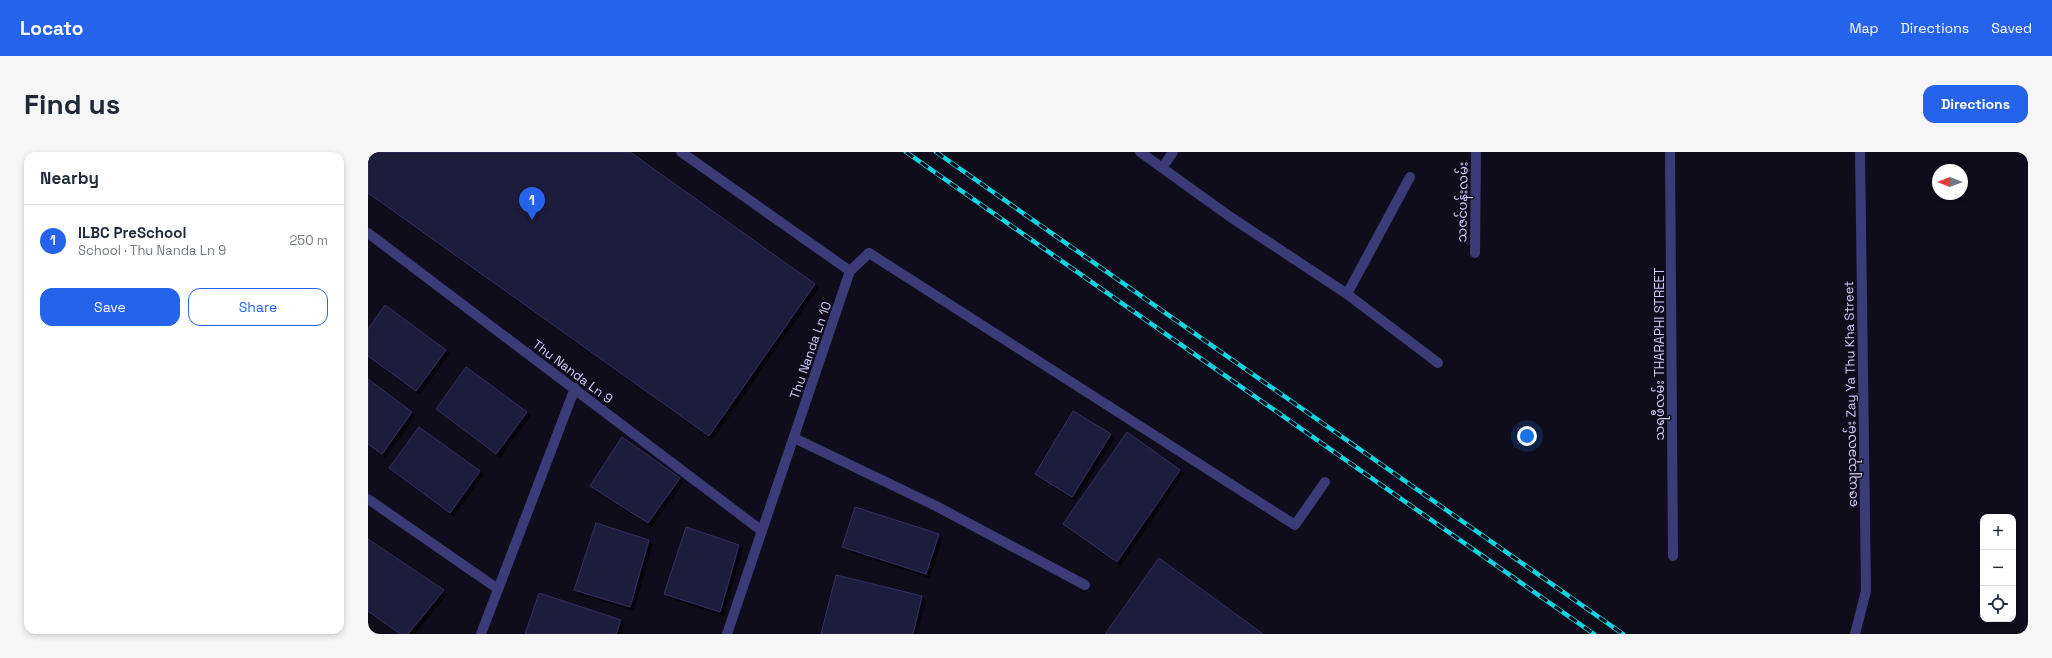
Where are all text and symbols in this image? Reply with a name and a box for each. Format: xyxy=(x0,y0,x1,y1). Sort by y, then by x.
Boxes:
text: Locato xyxy=(20,16,83,41)
text: Map xyxy=(1849,19,1879,37)
text: Directions xyxy=(1901,19,1969,37)
text: Saved xyxy=(1991,19,2032,37)
button: Directions xyxy=(1923,85,2028,123)
text: Find us xyxy=(24,86,121,122)
street label: သဇင်ပန်းလမ်း xyxy=(1453,162,1474,242)
north arrow xyxy=(1932,164,1968,200)
text: Nearby xyxy=(40,167,99,189)
pin: 1 xyxy=(519,187,545,220)
text: ILBC PreSchool xyxy=(78,223,186,242)
text: 1 xyxy=(50,232,56,249)
text: 250 m xyxy=(290,232,328,249)
text: School · Thu Nanda Ln 9 xyxy=(78,242,226,259)
street label: သရဖီလမ်း THARAPHI STREET xyxy=(1651,267,1670,440)
street label: ဇေယျသုခလမ်း Zay Ya Thu Kha Street xyxy=(1840,281,1863,507)
button: Save xyxy=(40,288,180,326)
button: Share xyxy=(188,288,328,326)
street label: Thu Nanda Ln 10 xyxy=(786,299,835,401)
street label: Thu Nanda Ln 9 xyxy=(529,336,616,407)
your location xyxy=(1517,426,1537,446)
map controls xyxy=(1980,514,2016,622)
button: + xyxy=(1980,514,2016,550)
button: − xyxy=(1980,550,2016,586)
button: locate xyxy=(1980,586,2016,622)

